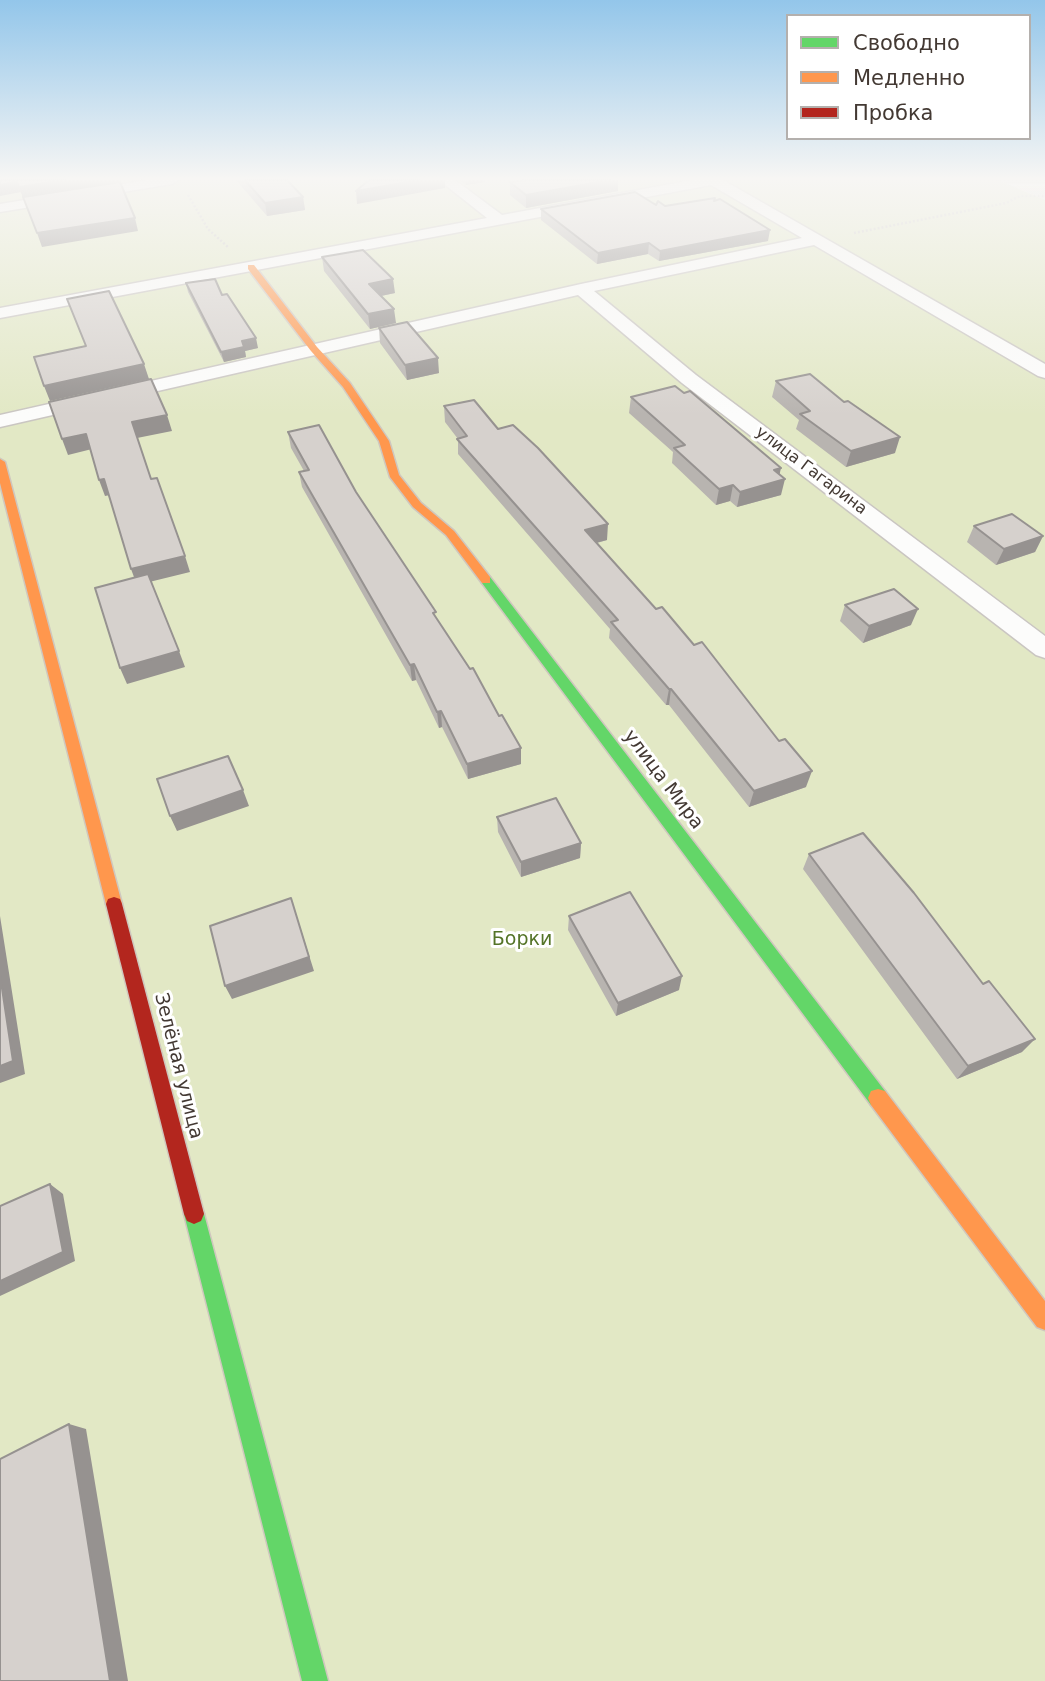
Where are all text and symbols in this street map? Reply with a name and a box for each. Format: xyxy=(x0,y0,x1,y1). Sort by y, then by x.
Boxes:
legend xyxy=(786,14,1031,140)
text: Свободно xyxy=(853,31,960,55)
text: Медленно xyxy=(853,66,965,90)
text: Пробка xyxy=(853,101,933,125)
street label: улица Гагарина xyxy=(752,423,870,519)
street label: улица Мира xyxy=(618,726,708,834)
park label: Борки xyxy=(492,929,552,951)
street label: Зелёная улица xyxy=(149,991,207,1141)

